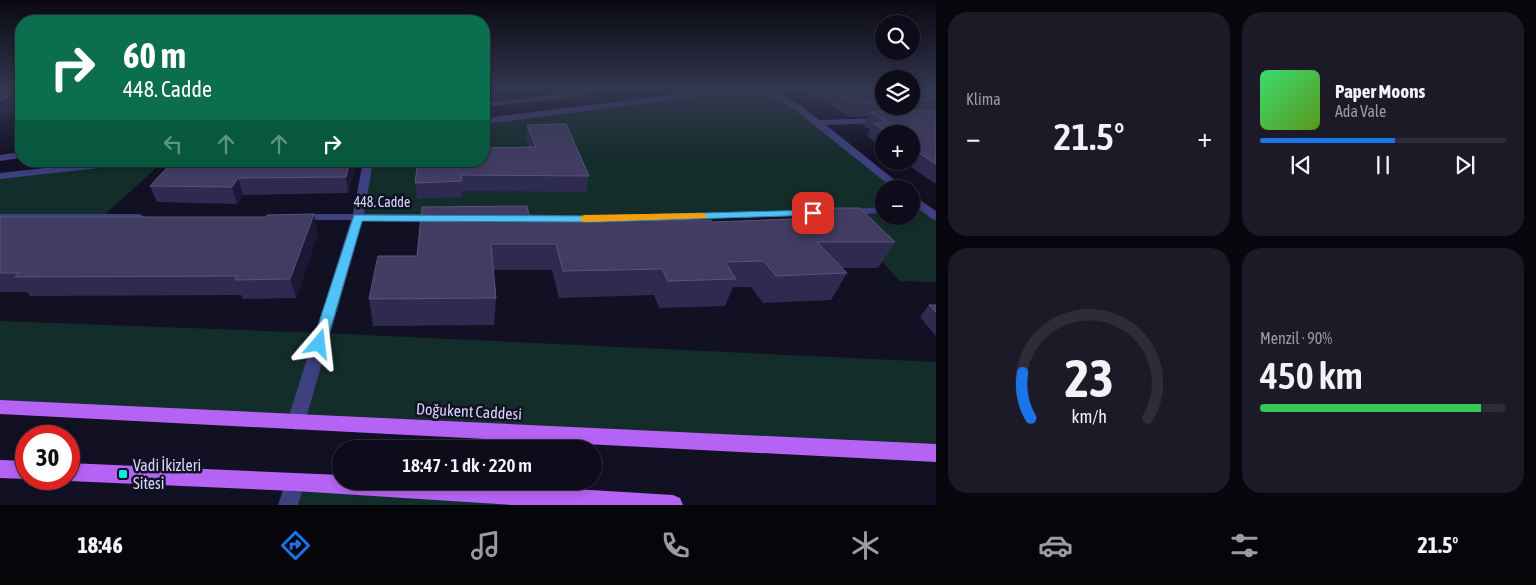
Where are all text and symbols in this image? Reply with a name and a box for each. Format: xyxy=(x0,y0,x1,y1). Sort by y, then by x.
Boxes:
map controls xyxy=(875,15,920,225)
button: search xyxy=(875,15,920,60)
icon: right xyxy=(40,35,105,100)
text: 60 m xyxy=(123,35,186,75)
button: layers xyxy=(875,70,920,115)
text: 448. Cadde xyxy=(123,76,212,102)
text: Paper Moons xyxy=(1335,80,1425,102)
text: Klima xyxy=(966,90,1001,108)
text: Ada Vale xyxy=(1335,102,1386,120)
text: 21.5° xyxy=(1054,115,1124,158)
text: − xyxy=(966,121,981,153)
text: + xyxy=(1197,121,1212,153)
button: + xyxy=(875,125,920,170)
icon: left xyxy=(159,130,187,158)
icon: ahead xyxy=(212,130,240,158)
icon: ahead xyxy=(265,130,293,158)
icon: right xyxy=(318,130,346,158)
icon: previous xyxy=(1287,151,1315,179)
icon: pause xyxy=(1369,151,1397,179)
icon: next xyxy=(1451,151,1479,179)
button: − xyxy=(875,180,920,225)
pin xyxy=(792,192,834,234)
street label: 448. Cadde xyxy=(354,194,410,210)
icon: arrive xyxy=(799,199,827,227)
position arrow xyxy=(292,317,344,369)
text: Menzil · 90% xyxy=(1260,329,1332,347)
text: 23 xyxy=(1065,348,1113,408)
text: 450 km xyxy=(1260,354,1363,397)
street label: Doğukent Caddesi xyxy=(416,399,522,424)
text: km/h xyxy=(1071,406,1107,427)
speed limit sign: 30 xyxy=(15,425,80,490)
text: 18:47 · 1 dk · 220 m xyxy=(402,454,532,476)
place label: Vadi İkizleri Sitesi xyxy=(133,456,201,492)
marker: Vadi İkizleri Sitesi xyxy=(117,468,129,480)
icon: directions xyxy=(278,528,313,563)
icon: music xyxy=(468,528,503,563)
icon: phone xyxy=(658,528,693,563)
icon: climate xyxy=(848,528,883,563)
icon: car xyxy=(1038,528,1073,563)
icon: filters xyxy=(1227,528,1262,563)
text: 18:46 xyxy=(77,532,123,558)
text: 21.5° xyxy=(1417,532,1458,558)

